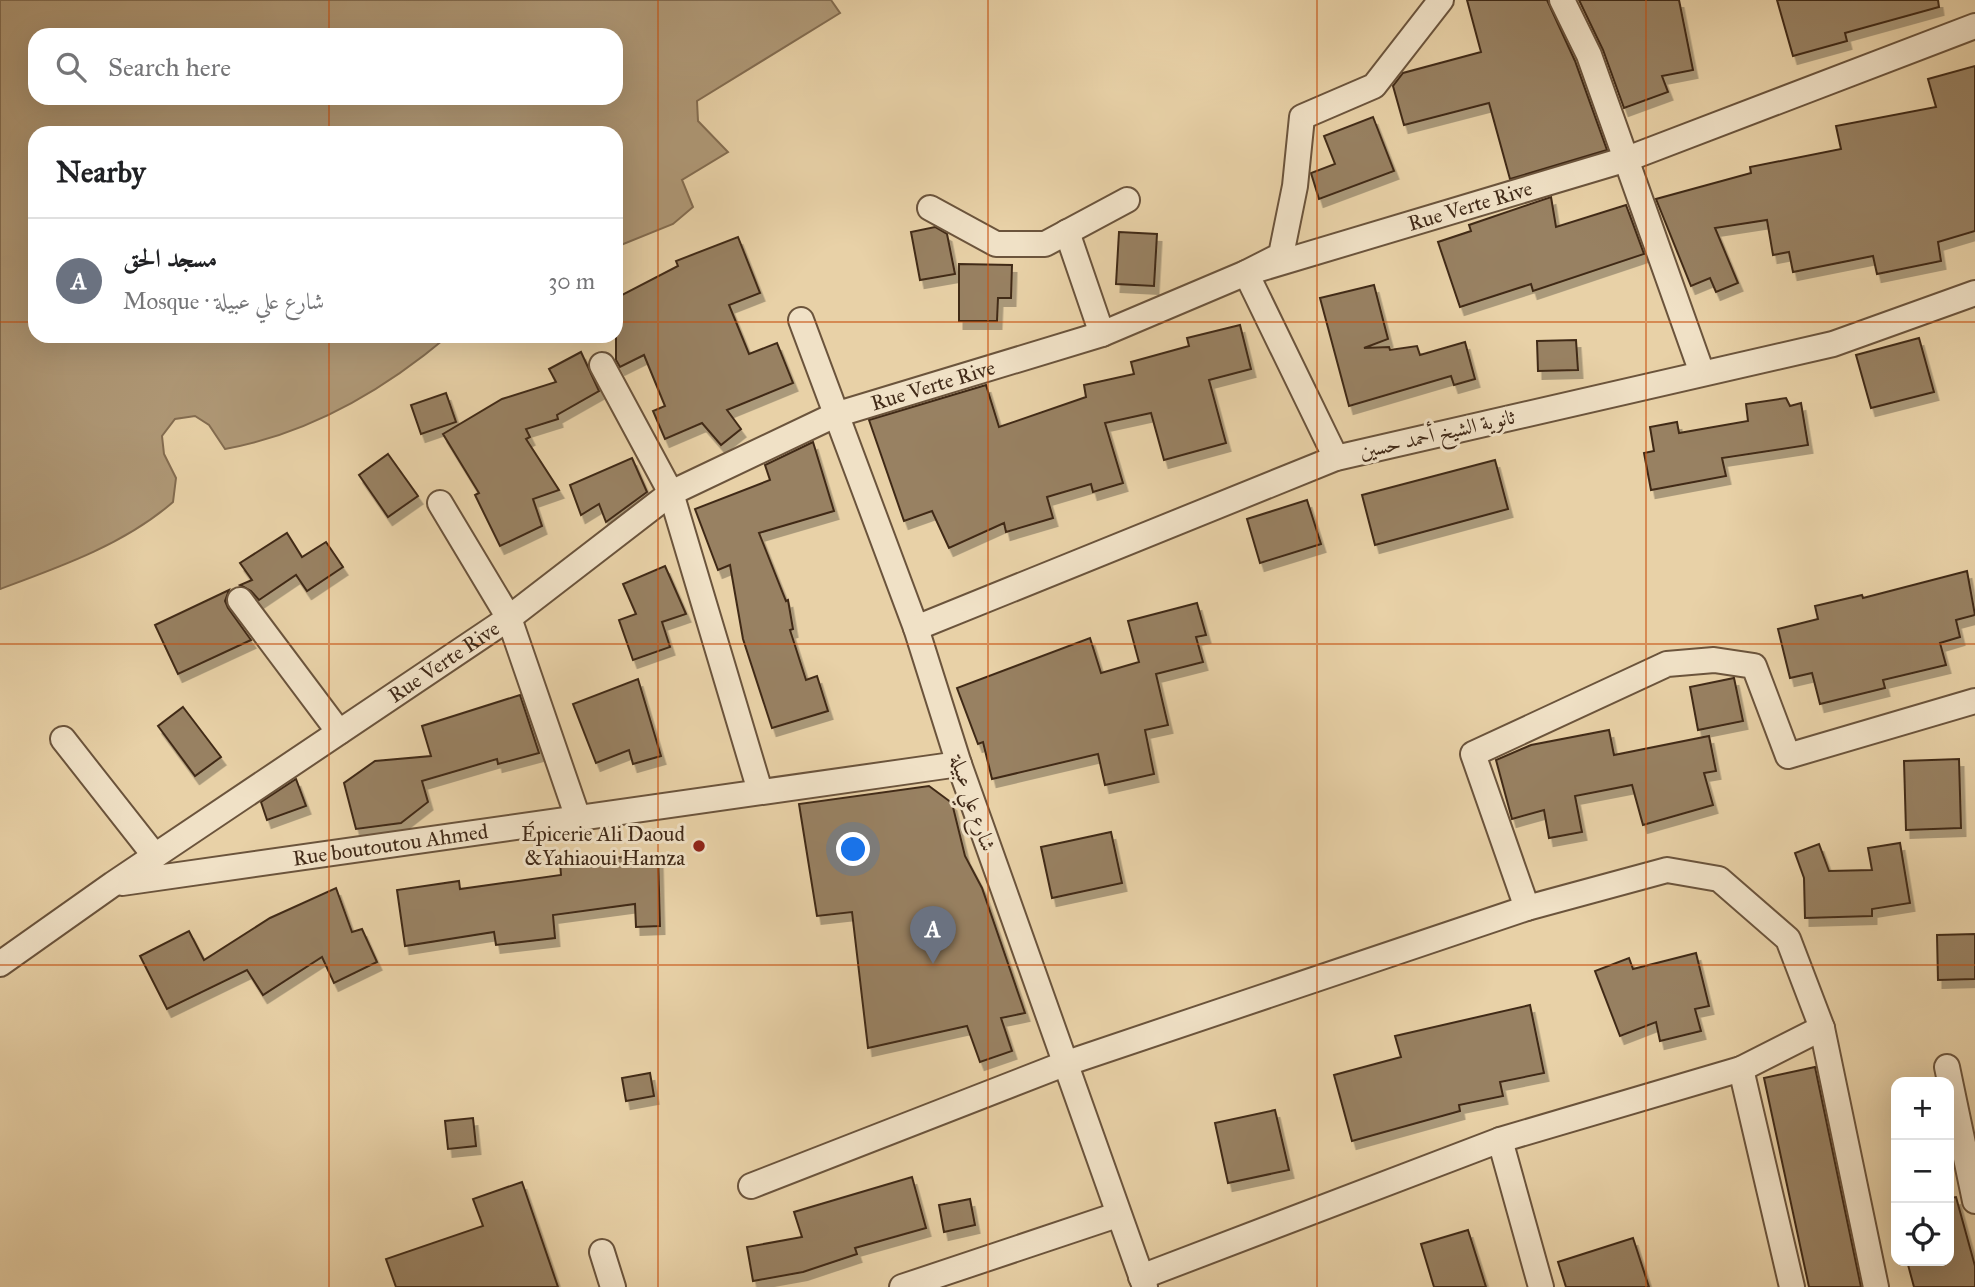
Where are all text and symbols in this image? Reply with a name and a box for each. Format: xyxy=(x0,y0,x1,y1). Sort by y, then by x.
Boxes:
search box xyxy=(28,28,623,105)
icon: search xyxy=(52,48,90,86)
text: Search here xyxy=(108,51,231,83)
text: Nearby xyxy=(56,154,146,190)
street label: Rue Verte Rive xyxy=(1405,175,1536,237)
text: مسجد الحق xyxy=(123,242,217,274)
text: A xyxy=(71,267,87,295)
text: 30 m xyxy=(548,267,595,295)
text: Mosque · شارع علي عبيلة xyxy=(123,287,324,315)
street label: Rue Verte Rive xyxy=(868,354,998,416)
street label: ثانوية الشيخ أحمد حسين xyxy=(1356,401,1520,470)
street label: Rue Verte Rive xyxy=(383,615,505,708)
street label: شارع علي عبيلة xyxy=(937,750,1002,857)
street label: Rue boutoutou Ahmed xyxy=(291,818,490,872)
place label: Épicerie Ali Daoud &Yahiaoui Hamza xyxy=(521,820,685,871)
your location xyxy=(836,832,870,866)
marker: Épicerie Ali Daoud &Yahiaoui Hamza xyxy=(691,838,707,854)
pin: A xyxy=(910,906,956,964)
map controls xyxy=(1891,1077,1954,1266)
button: + xyxy=(1891,1077,1954,1140)
button: − xyxy=(1891,1140,1954,1203)
button: locate xyxy=(1891,1203,1954,1266)

